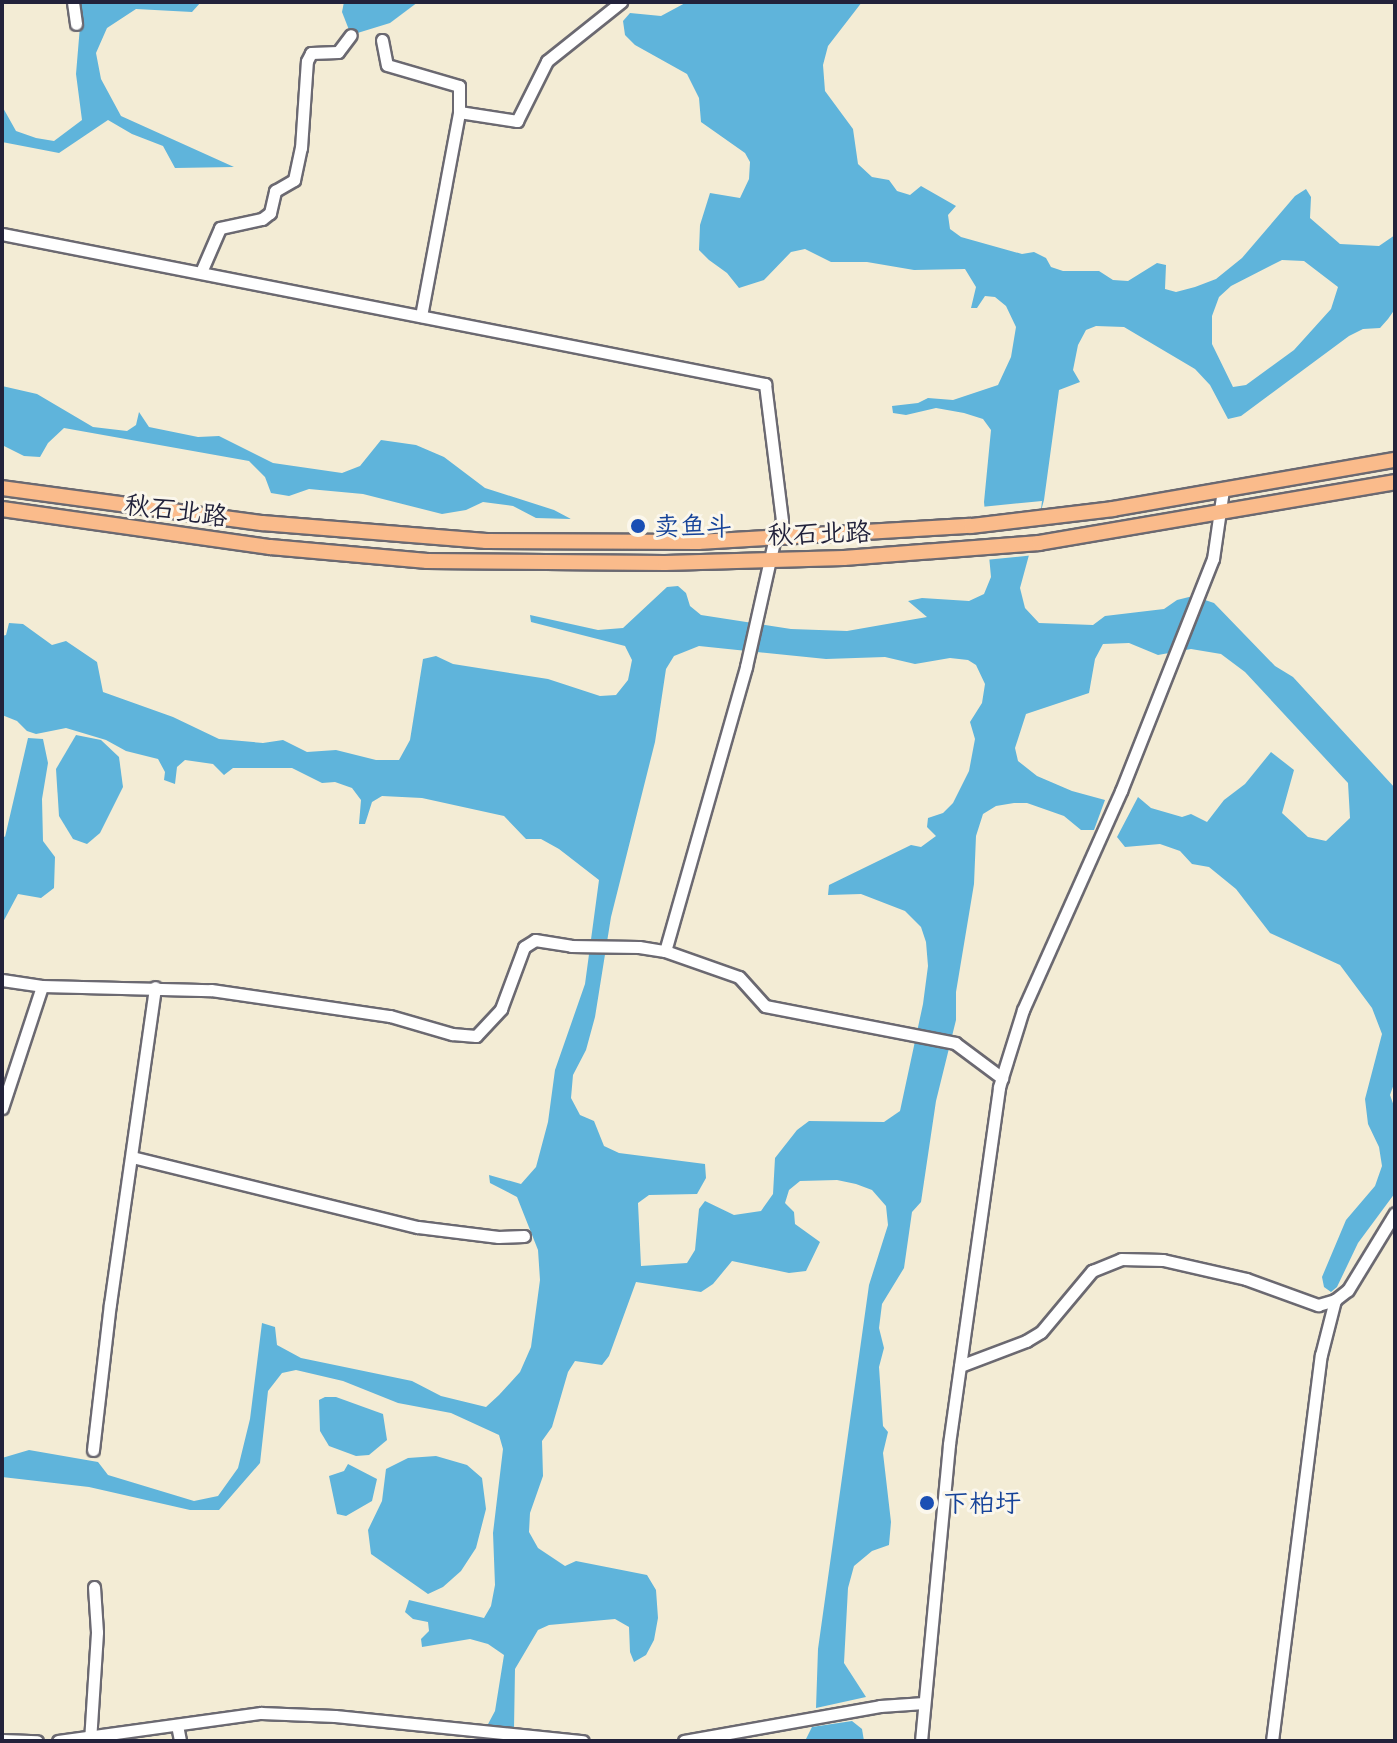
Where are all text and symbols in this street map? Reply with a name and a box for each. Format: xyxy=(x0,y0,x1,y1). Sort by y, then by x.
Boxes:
street label: 秋石北路 xyxy=(122,488,230,532)
place label: 卖鱼斗 xyxy=(654,510,732,542)
street label: 秋石北路 xyxy=(766,516,872,550)
marker: 卖鱼斗 xyxy=(629,517,647,535)
place label: 下柏圩 xyxy=(943,1487,1021,1519)
marker: 下柏圩 xyxy=(918,1494,936,1512)

